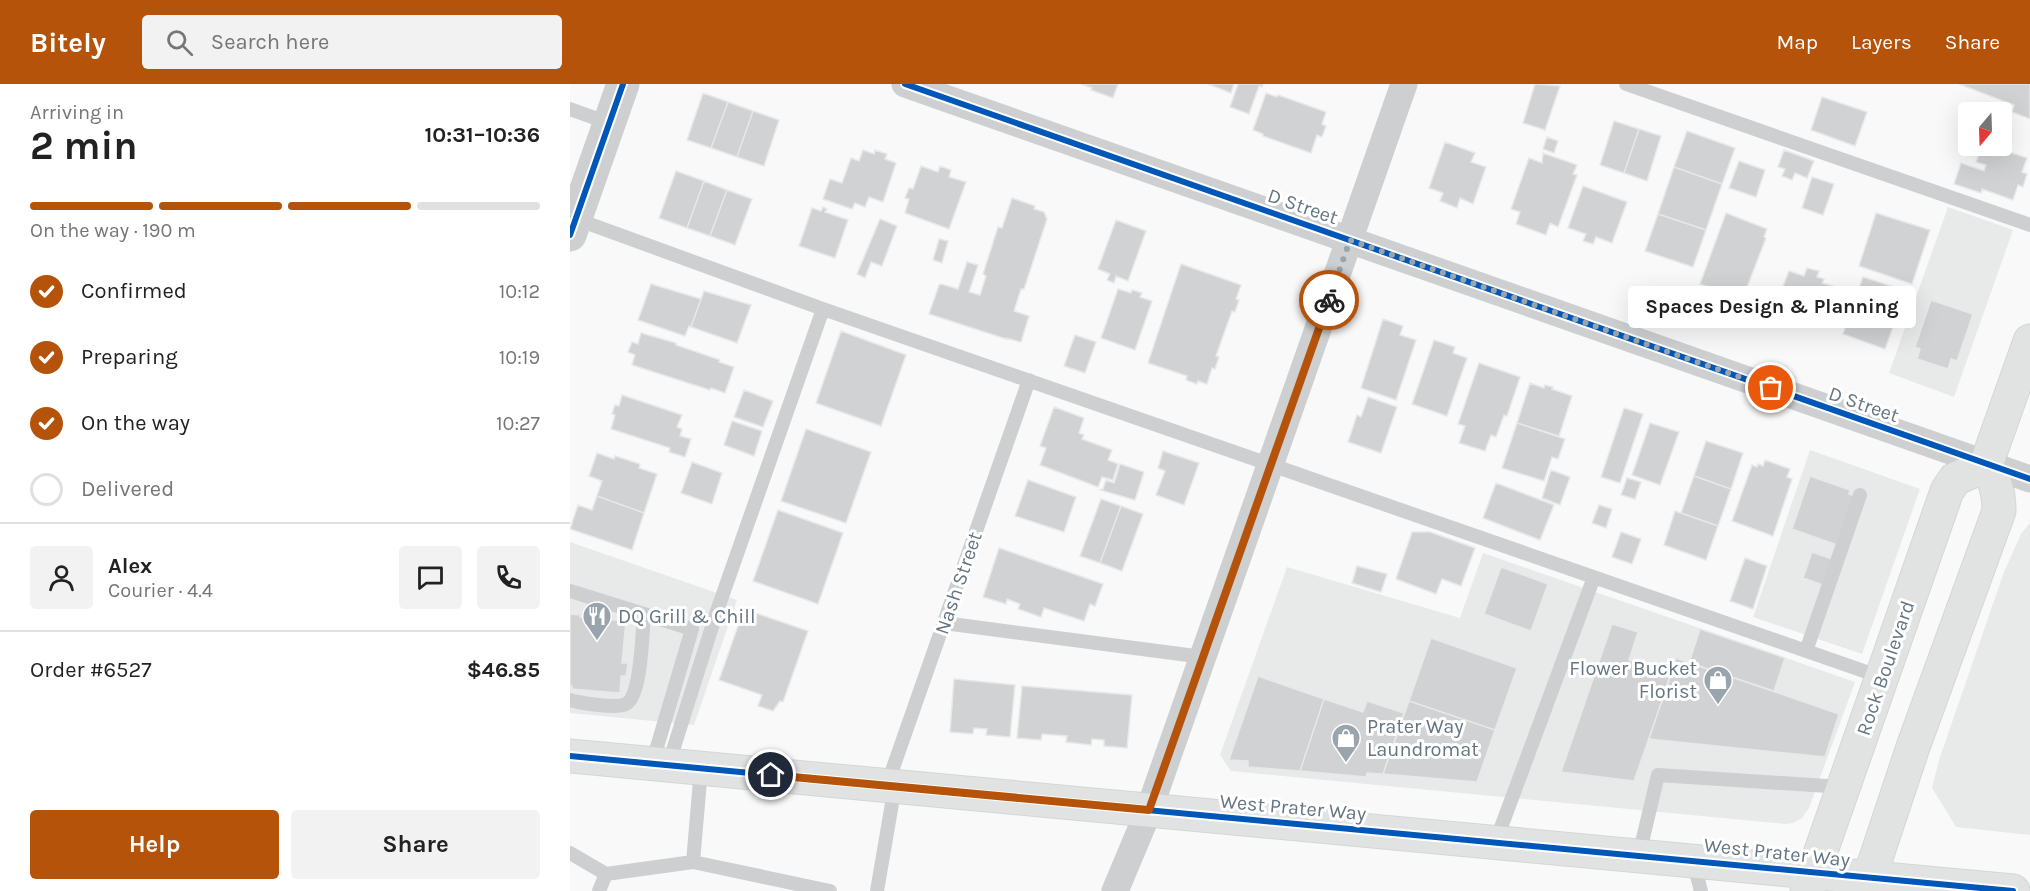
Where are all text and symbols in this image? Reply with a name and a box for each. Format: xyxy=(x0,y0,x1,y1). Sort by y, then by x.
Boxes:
search box xyxy=(142,15,562,69)
text: Bitely xyxy=(30,26,106,59)
icon: search xyxy=(163,26,196,59)
text: Search here xyxy=(211,29,329,55)
text: Map xyxy=(1776,30,1818,54)
text: Layers xyxy=(1851,30,1912,54)
text: Share xyxy=(1945,30,2000,54)
text: Arriving in xyxy=(30,101,124,124)
north arrow xyxy=(1958,102,2012,156)
map controls xyxy=(1958,102,2012,156)
text: 10:31–10:36 xyxy=(425,122,540,148)
text: 2 min xyxy=(30,123,138,169)
street label: D Street xyxy=(1265,184,1341,229)
text: On the way · 190 m xyxy=(30,219,196,242)
courier xyxy=(1299,270,1359,330)
icon: check xyxy=(30,275,63,308)
text: Confirmed xyxy=(81,278,187,304)
text: 10:12 xyxy=(499,280,540,303)
icon: bike xyxy=(1313,284,1346,317)
callout: Spaces Design & Planning xyxy=(1627,286,1915,328)
text: Spaces Design & Planning xyxy=(1645,295,1899,318)
icon: check xyxy=(30,341,63,374)
text: Preparing xyxy=(81,344,178,370)
text: 10:19 xyxy=(499,346,540,369)
pin xyxy=(1745,362,1796,413)
icon: bag xyxy=(1754,371,1787,404)
street label: D Street xyxy=(1826,382,1902,427)
icon: check xyxy=(30,407,63,440)
text: On the way xyxy=(81,410,190,436)
text: 10:27 xyxy=(496,412,540,435)
text: Delivered xyxy=(81,476,174,502)
street label: Nash Street xyxy=(930,528,987,637)
button: person xyxy=(30,546,93,609)
button: chat xyxy=(399,546,462,609)
button: phone xyxy=(477,546,540,609)
text: Alex xyxy=(108,553,152,579)
text: Courier · 4.4 xyxy=(108,579,213,602)
street label: Rock Boulevard xyxy=(1852,598,1919,739)
restaurant icon: DQ Grill & Chill xyxy=(581,600,613,642)
place label: DQ Grill & Chill xyxy=(618,605,756,628)
text: Order #6527 xyxy=(30,657,152,683)
text: $46.85 xyxy=(467,657,540,683)
place label: Flower Bucket Florist xyxy=(1569,657,1697,703)
shop icon: Flower Bucket Florist xyxy=(1702,664,1734,706)
place label: Prater Way Laundromat xyxy=(1367,715,1479,761)
shop icon: Prater Way Laundromat xyxy=(1330,722,1362,764)
pin xyxy=(745,749,796,800)
icon: home xyxy=(754,758,787,791)
street label: West Prater Way xyxy=(1219,790,1367,825)
button: Help xyxy=(30,810,279,879)
button: Share xyxy=(291,810,540,879)
street label: West Prater Way xyxy=(1703,833,1851,872)

